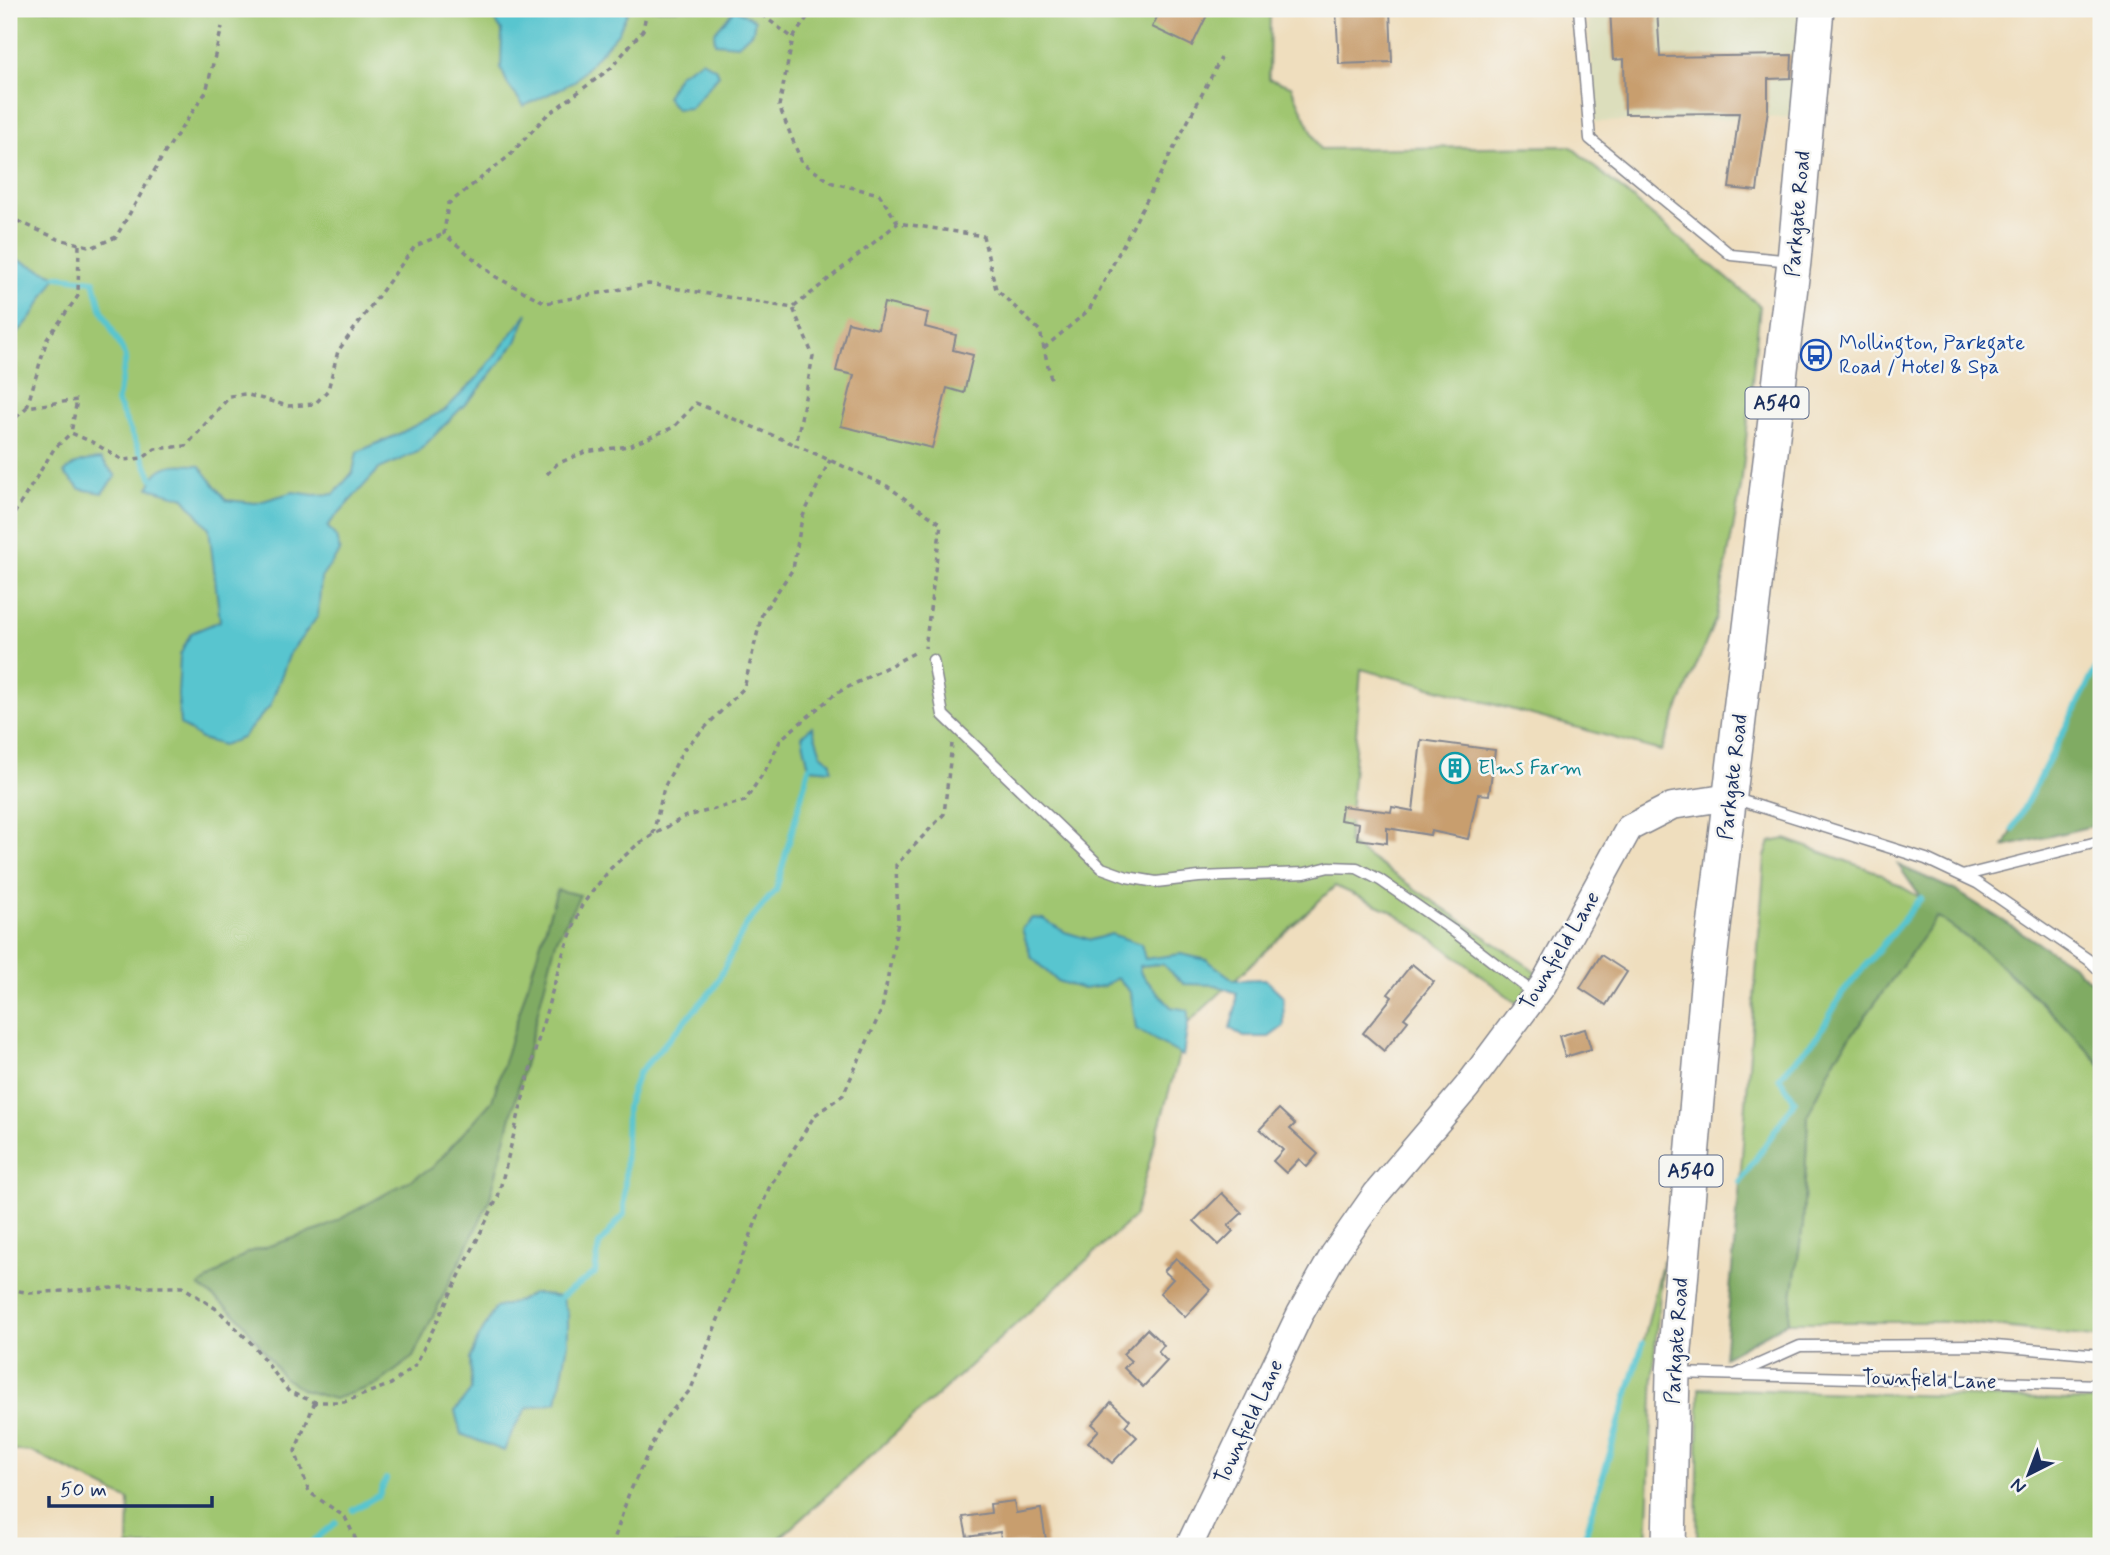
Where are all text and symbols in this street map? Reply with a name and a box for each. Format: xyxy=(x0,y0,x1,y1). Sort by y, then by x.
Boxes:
street label: Parkgate Road xyxy=(1779,150,1817,278)
place label: Mollington, Parkgate Road / Hotel & Spa xyxy=(1839,329,2025,381)
bus stop icon: Mollington, Parkgate Road / Hotel & Spa xyxy=(1799,338,1833,372)
road number: A540 xyxy=(1746,388,1809,418)
street label: Parkgate Road xyxy=(1711,712,1755,842)
building icon: Elms Farm xyxy=(1438,751,1472,785)
place label: Elms Farm xyxy=(1478,754,1582,782)
street label: Townfield Lane xyxy=(1513,886,1607,1016)
road number: A540 xyxy=(1660,1156,1722,1186)
street label: Parkgate Road xyxy=(1659,1277,1695,1405)
street label: Townfield Lane xyxy=(1208,1355,1290,1489)
street label: Townfield Lane xyxy=(1861,1364,1997,1396)
north arrow xyxy=(1994,1440,2064,1510)
scale bar xyxy=(49,1464,212,1508)
text: N xyxy=(2006,1472,2032,1499)
text: 50 m xyxy=(60,1476,107,1504)

